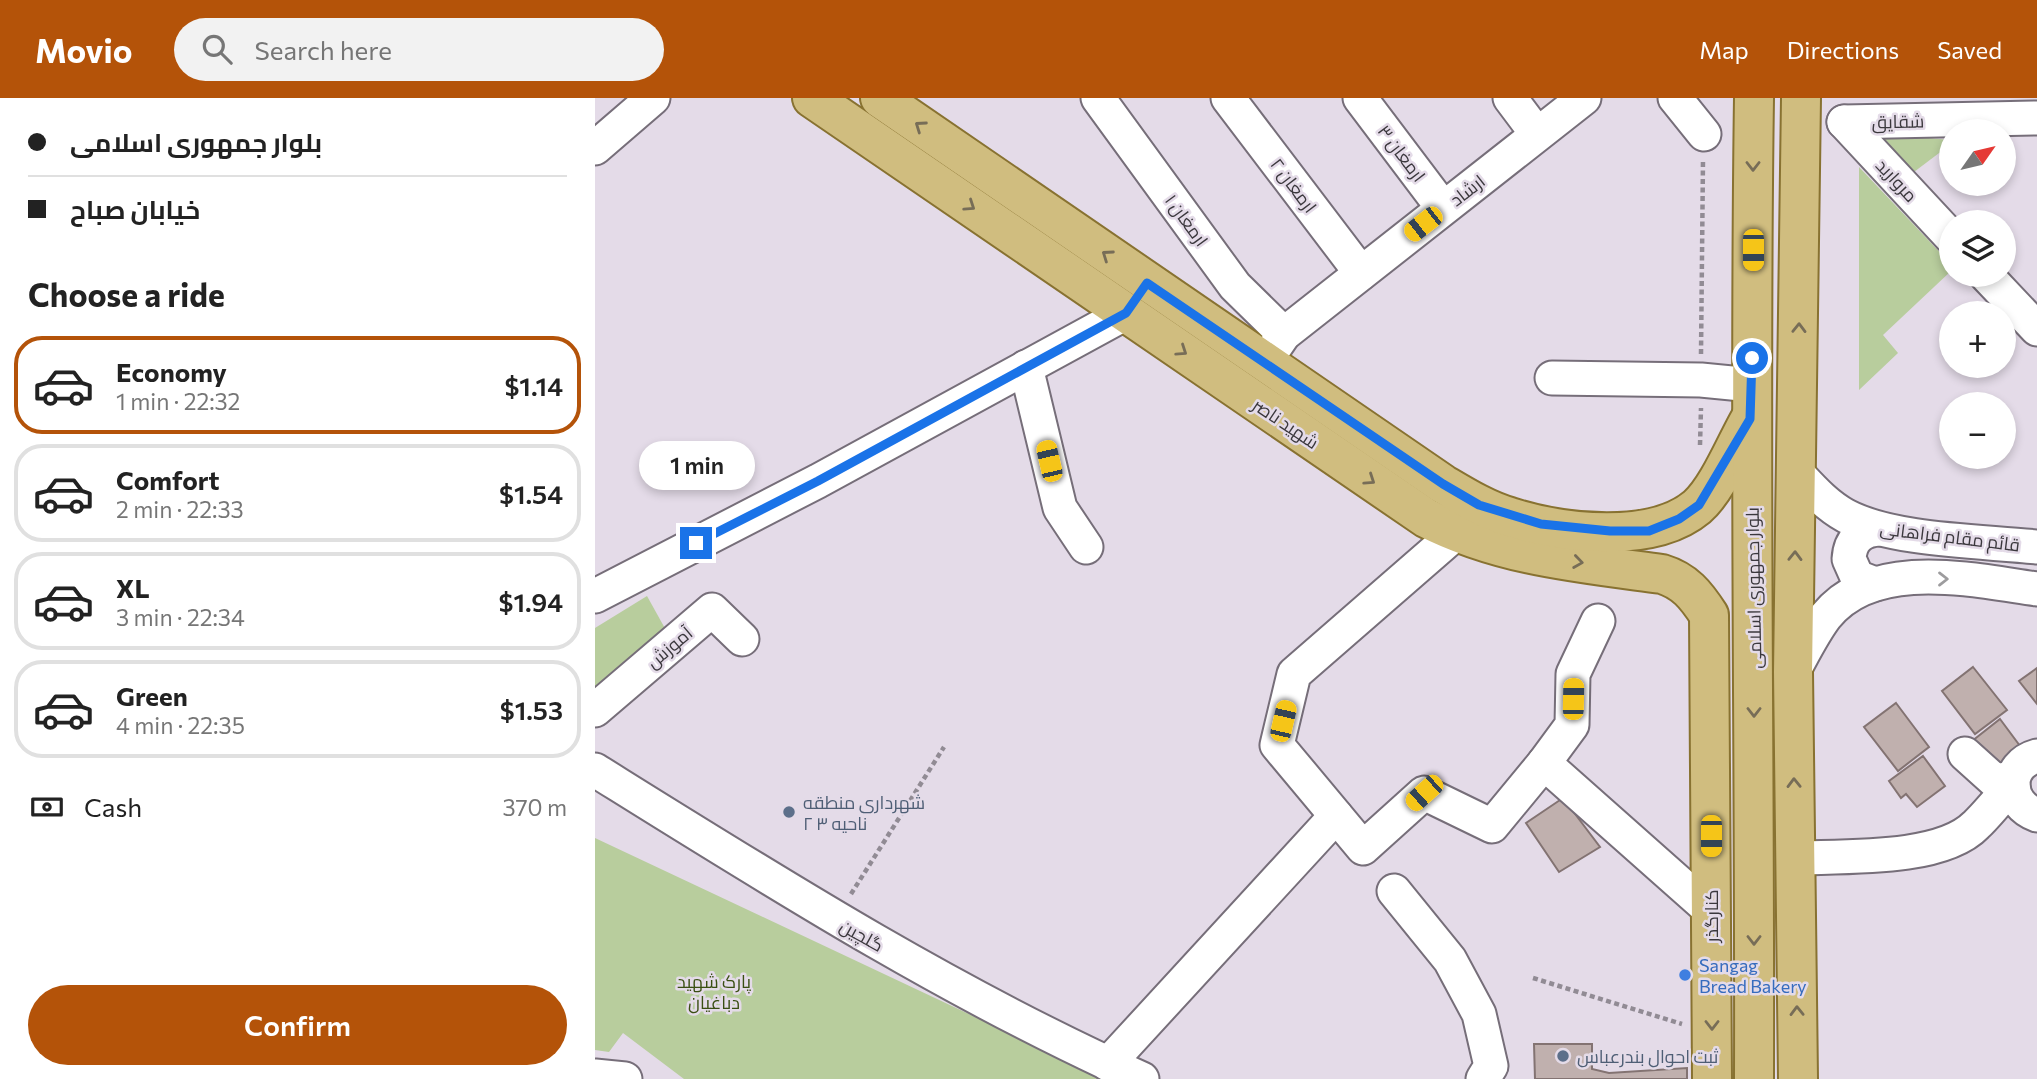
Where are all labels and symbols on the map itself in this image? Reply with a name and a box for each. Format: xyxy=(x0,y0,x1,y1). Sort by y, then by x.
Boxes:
street label: شقایق xyxy=(1871,110,1925,134)
north arrow xyxy=(1939,119,2016,196)
street label: ارمغان ۳ xyxy=(1373,120,1430,186)
one-way arrow xyxy=(915,122,928,134)
street label: ارمغان ۲ xyxy=(1266,153,1322,217)
street label: مروارید xyxy=(1871,154,1922,207)
one-way arrow xyxy=(1745,161,1761,172)
street label: ارشاد xyxy=(1445,169,1490,211)
street label: ارمغان ۱ xyxy=(1160,190,1213,251)
one-way arrow xyxy=(962,198,975,211)
car xyxy=(1400,203,1447,245)
car xyxy=(1743,229,1764,271)
one-way arrow xyxy=(1102,251,1115,263)
one-way arrow xyxy=(1791,323,1807,333)
route start xyxy=(1736,342,1768,374)
one-way arrow xyxy=(1174,343,1187,355)
street label: شهید ناصر xyxy=(1247,392,1323,454)
car xyxy=(1035,438,1064,484)
callout: 1 min xyxy=(638,442,754,490)
one-way arrow xyxy=(1362,471,1375,484)
street label: بلوار جمهوری اسلامی xyxy=(1741,507,1766,669)
street label: قائم مقام فراهانی xyxy=(1878,516,2021,557)
route end xyxy=(680,527,712,559)
one-way arrow xyxy=(1788,550,1803,561)
one-way arrow xyxy=(1572,555,1584,570)
one-way arrow xyxy=(1938,571,1948,587)
street label: آموزش xyxy=(641,621,697,673)
car xyxy=(1563,678,1584,720)
car xyxy=(1269,698,1298,744)
one-way arrow xyxy=(1746,707,1762,718)
car xyxy=(1402,771,1447,815)
one-way arrow xyxy=(1786,778,1802,788)
place label: شهرداری منطقه ۲ ناحیه ۳ xyxy=(803,791,925,834)
marker: شهرداری منطقه ۲ ناحیه ۳ xyxy=(781,804,797,820)
car xyxy=(1701,815,1722,857)
street label: کنارگذر xyxy=(1700,889,1723,944)
street label: گلچین xyxy=(835,914,888,958)
one-way arrow xyxy=(1747,934,1762,945)
place label: Sangag Bread Bakery xyxy=(1699,954,1807,997)
marker: Sangag Bread Bakery xyxy=(1677,967,1693,983)
park label: پارک شهید دباغیان xyxy=(677,970,751,1014)
one-way arrow xyxy=(1789,1005,1805,1016)
one-way arrow xyxy=(1704,1020,1720,1031)
place label: ثبت احوال بندرعباس xyxy=(1577,1045,1718,1068)
marker: ثبت احوال بندرعباس xyxy=(1555,1048,1571,1064)

